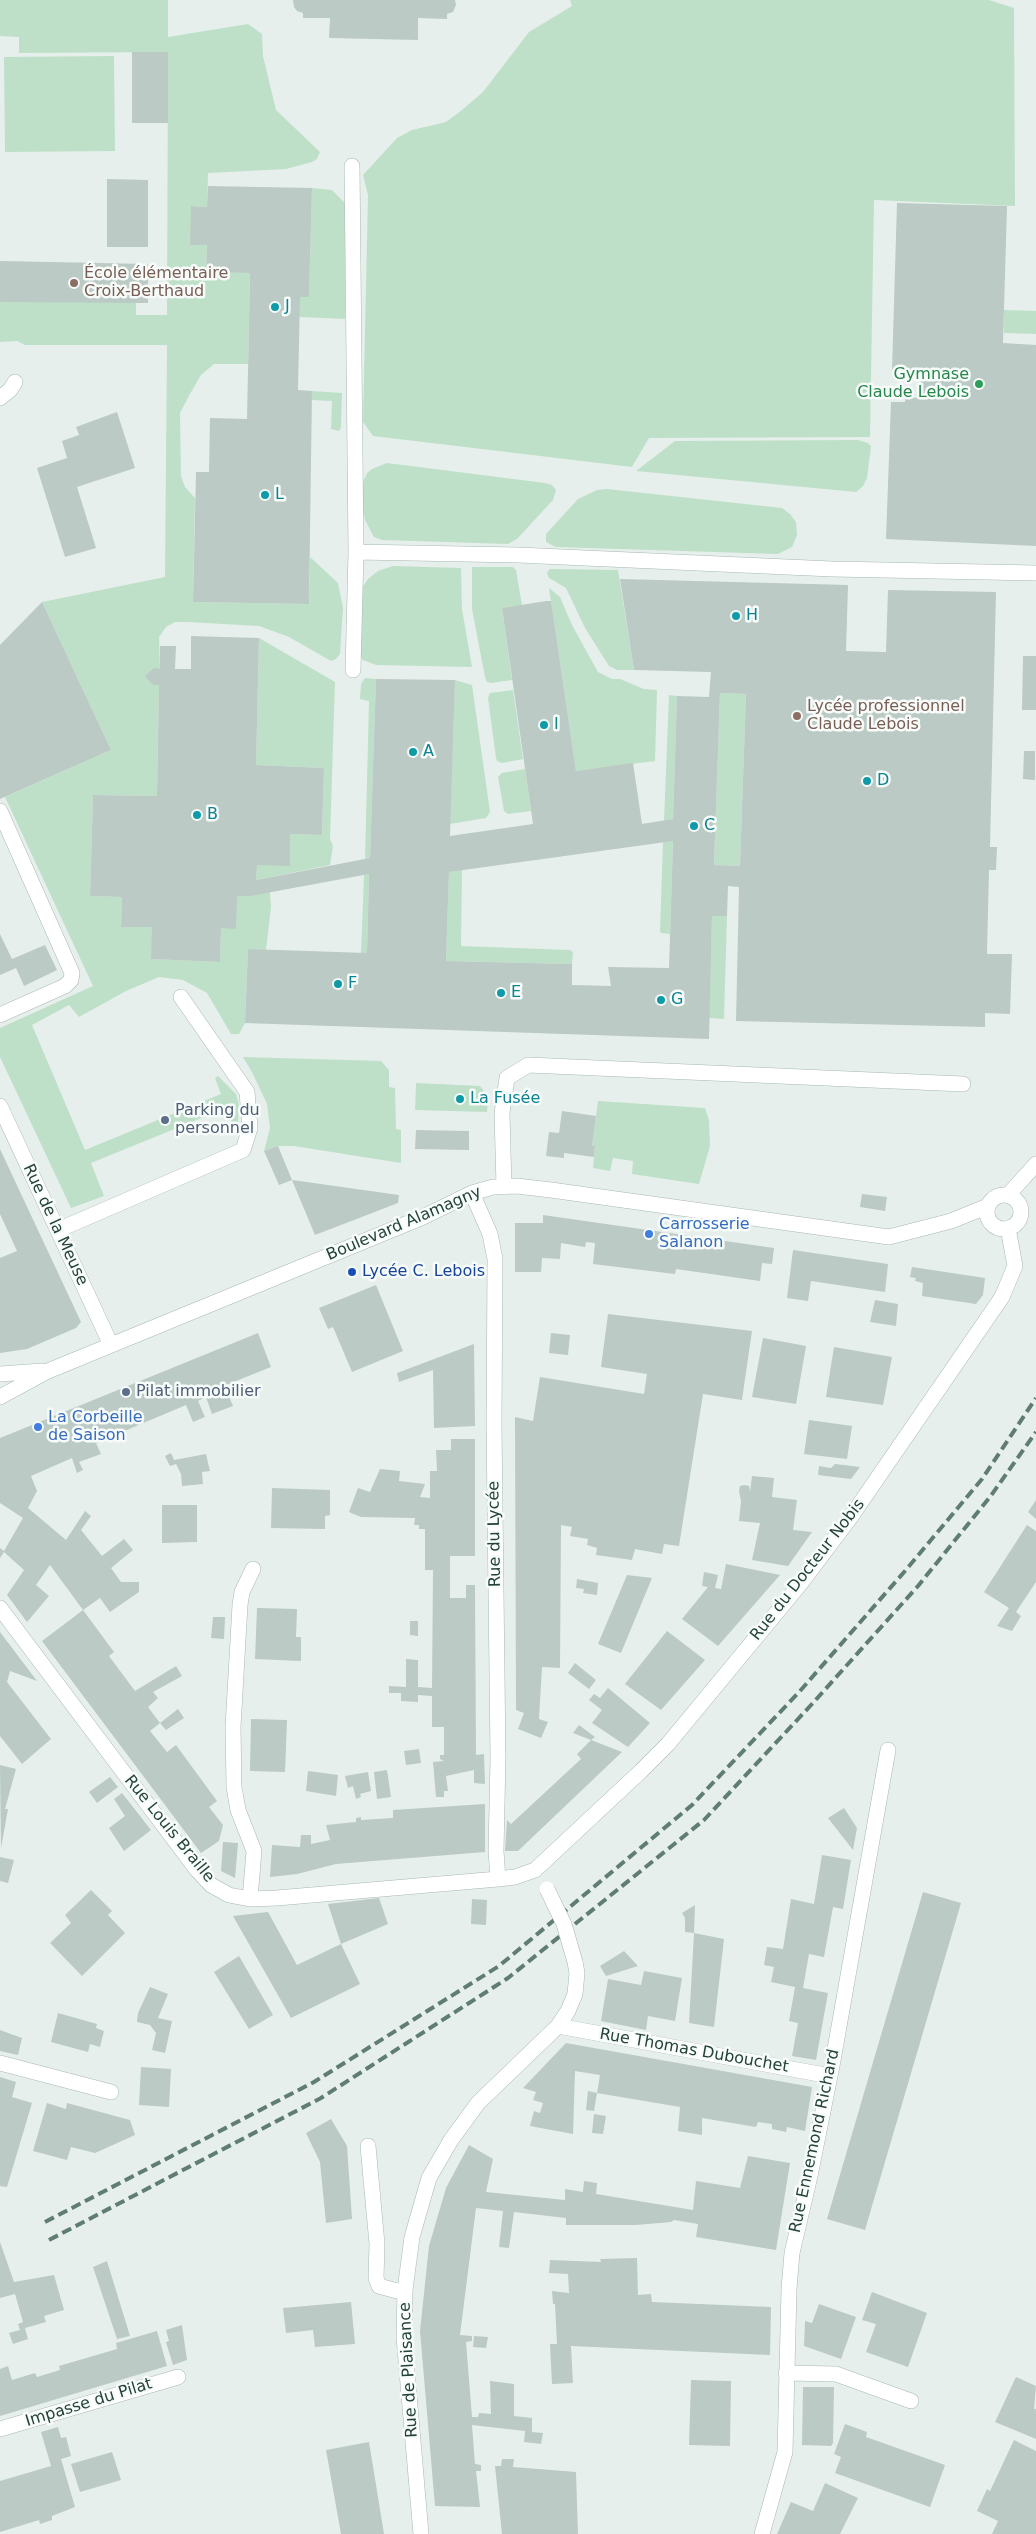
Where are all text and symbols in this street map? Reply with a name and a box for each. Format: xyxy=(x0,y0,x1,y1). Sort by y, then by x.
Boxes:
place label: École élémentaire Croix-Berthaud xyxy=(84,264,228,302)
marker: École élémentaire Croix-Berthaud xyxy=(68,277,80,289)
place label: J xyxy=(285,297,290,317)
marker: J xyxy=(269,301,281,313)
place label: Gymnase Claude Lebois xyxy=(857,365,969,403)
marker: Gymnase Claude Lebois xyxy=(973,378,985,390)
place label: L xyxy=(275,485,284,505)
marker: L xyxy=(259,489,271,501)
place label: H xyxy=(746,606,758,626)
marker: H xyxy=(730,610,742,622)
place label: Lycée professionnel Claude Lebois xyxy=(807,697,965,735)
marker: Lycée professionnel Claude Lebois xyxy=(791,710,803,722)
place label: I xyxy=(554,715,559,735)
marker: I xyxy=(538,719,550,731)
place label: A xyxy=(423,742,434,762)
marker: A xyxy=(407,746,419,758)
place label: D xyxy=(877,771,889,791)
marker: D xyxy=(861,775,873,787)
place label: B xyxy=(207,805,218,825)
marker: B xyxy=(191,809,203,821)
place label: C xyxy=(704,816,715,836)
marker: C xyxy=(688,820,700,832)
place label: F xyxy=(348,974,357,994)
marker: F xyxy=(332,978,344,990)
place label: E xyxy=(511,983,521,1003)
marker: E xyxy=(495,987,507,999)
place label: G xyxy=(671,990,683,1010)
marker: G xyxy=(655,994,667,1006)
place label: La Fusée xyxy=(470,1089,540,1109)
marker: La Fusée xyxy=(454,1093,466,1105)
place label: Parking du personnel xyxy=(175,1101,260,1139)
marker: Parking du personnel xyxy=(159,1114,171,1126)
street label: Rue de la Meuse xyxy=(18,1161,92,1289)
street label: Boulevard Alamagny xyxy=(324,1183,484,1265)
place label: Carrosserie Salanon xyxy=(659,1215,750,1253)
marker: Carrosserie Salanon xyxy=(643,1228,655,1240)
place label: Lycée C. Lebois xyxy=(362,1262,485,1282)
marker: Lycée C. Lebois xyxy=(346,1266,358,1278)
place label: Pilat immobilier xyxy=(136,1382,261,1402)
marker: Pilat immobilier xyxy=(120,1386,132,1398)
place label: La Corbeille de Saison xyxy=(48,1408,143,1446)
marker: La Corbeille de Saison xyxy=(32,1421,44,1433)
street label: Rue du Lycée xyxy=(484,1481,506,1587)
street label: Rue du Docteur Nobis xyxy=(747,1495,869,1645)
street label: Rue Louis Braille xyxy=(120,1771,218,1887)
street label: Rue Thomas Dubouchet xyxy=(598,2025,790,2077)
street label: Rue Ennemond Richard xyxy=(786,2047,844,2235)
street label: Rue de Plaisance xyxy=(396,2302,422,2438)
street label: Impasse du Pilat xyxy=(23,2375,155,2431)

